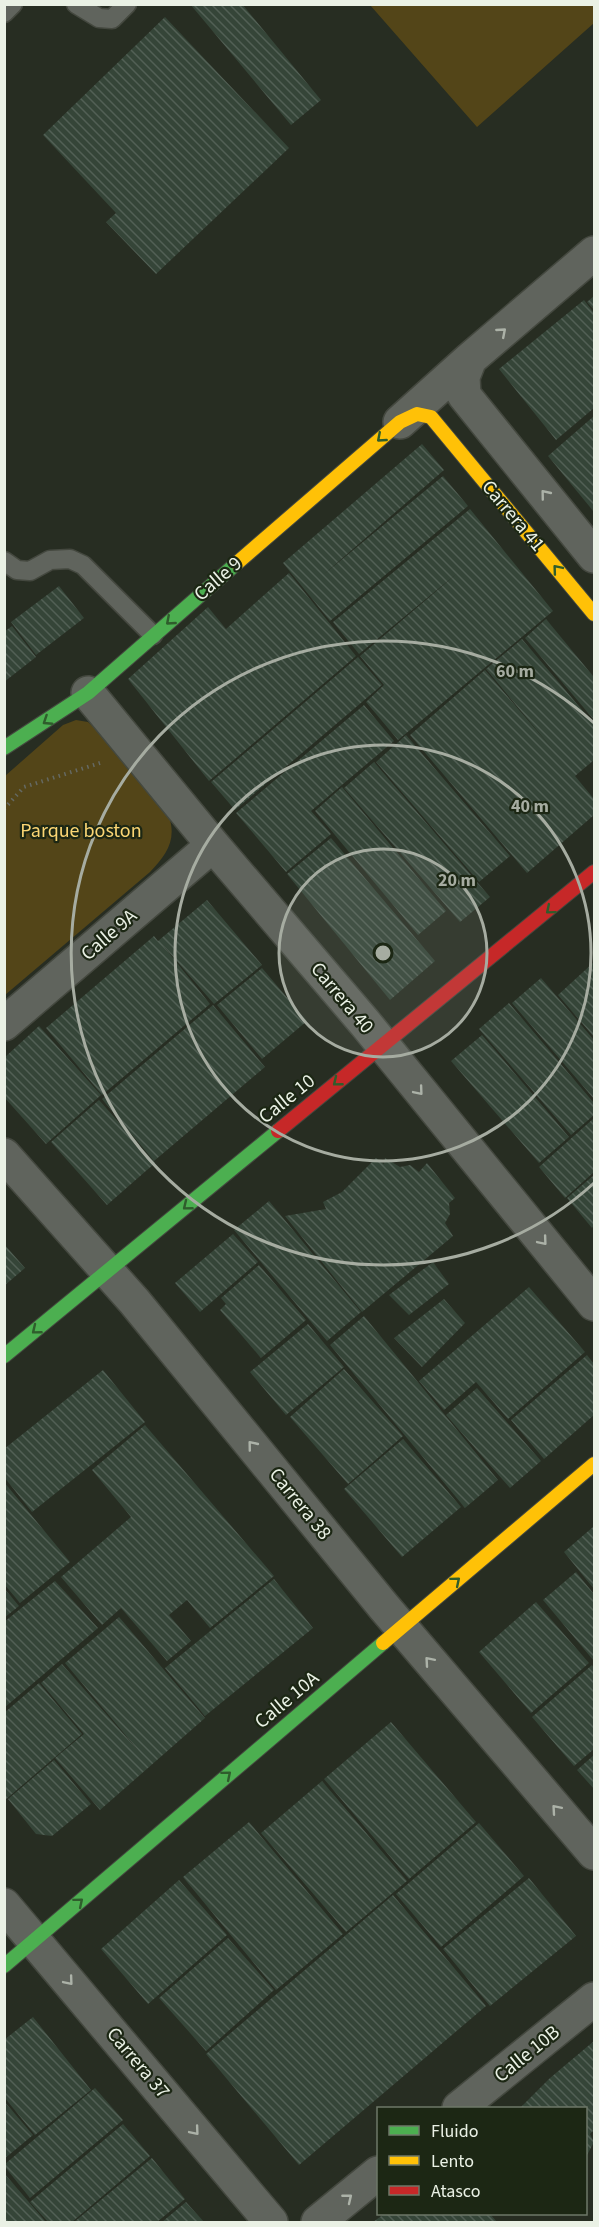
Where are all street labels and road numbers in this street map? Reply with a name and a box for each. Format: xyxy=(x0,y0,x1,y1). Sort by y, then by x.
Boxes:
street label: Carrera 41 xyxy=(475,474,551,558)
street label: Calle 9 xyxy=(188,550,248,608)
street label: Calle 9A xyxy=(75,903,143,967)
street label: Carrera 40 xyxy=(304,956,380,1040)
street label: Calle 10 xyxy=(253,1067,321,1130)
street label: Carrera 38 xyxy=(262,1462,338,1546)
street label: Calle 10A xyxy=(249,1665,325,1735)
street label: Calle 10B xyxy=(488,2019,566,2089)
street label: Carrera 37 xyxy=(100,2021,176,2105)

